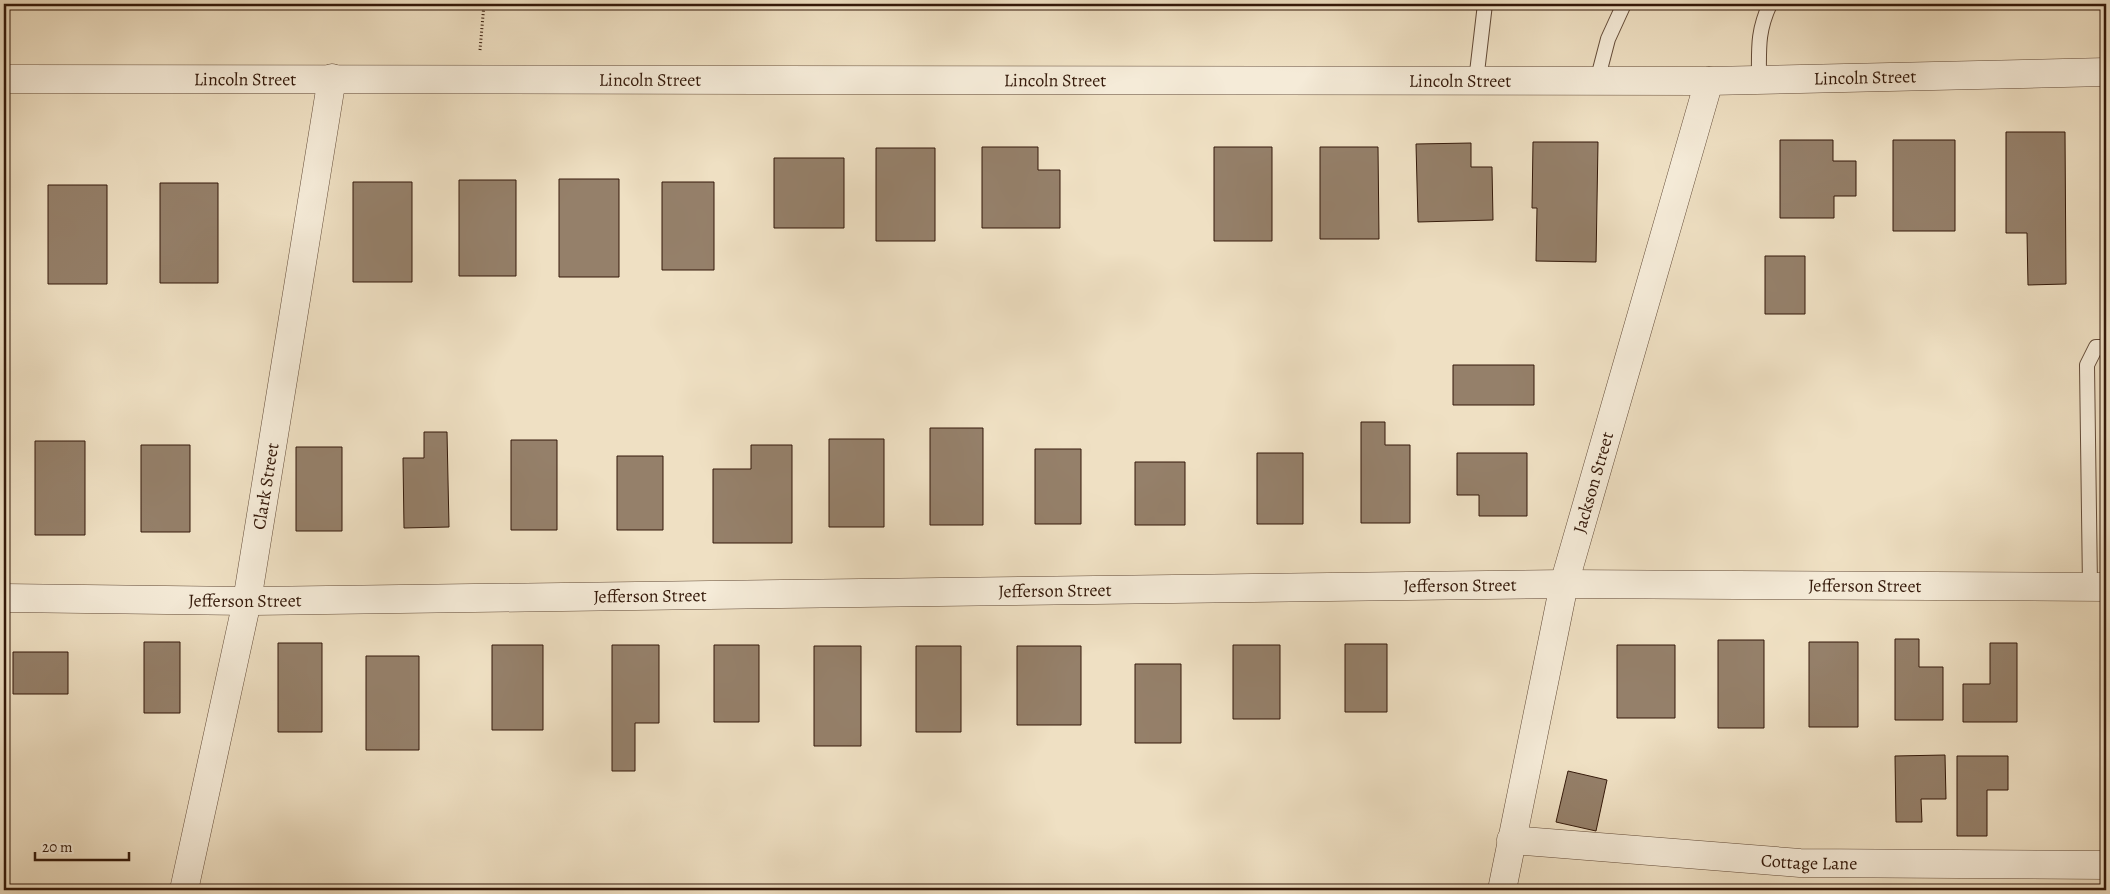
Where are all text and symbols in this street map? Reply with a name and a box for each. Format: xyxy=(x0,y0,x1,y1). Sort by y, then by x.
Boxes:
street label: Lincoln Street xyxy=(1813,64,1917,91)
street label: Lincoln Street xyxy=(194,67,296,91)
street label: Lincoln Street xyxy=(599,68,701,92)
street label: Lincoln Street xyxy=(1004,68,1106,92)
street label: Lincoln Street xyxy=(1409,69,1511,93)
street label: Jackson Street xyxy=(1567,429,1619,536)
street label: Clark Street xyxy=(247,441,285,532)
street label: Jefferson Street xyxy=(1403,573,1517,598)
street label: Jefferson Street xyxy=(1808,573,1922,598)
street label: Jefferson Street xyxy=(998,578,1112,603)
street label: Jefferson Street xyxy=(593,583,707,609)
street label: Jefferson Street xyxy=(188,588,302,613)
scale bar xyxy=(35,829,129,861)
text: 20 m xyxy=(42,837,73,857)
street label: Cottage Lane xyxy=(1760,848,1857,875)

